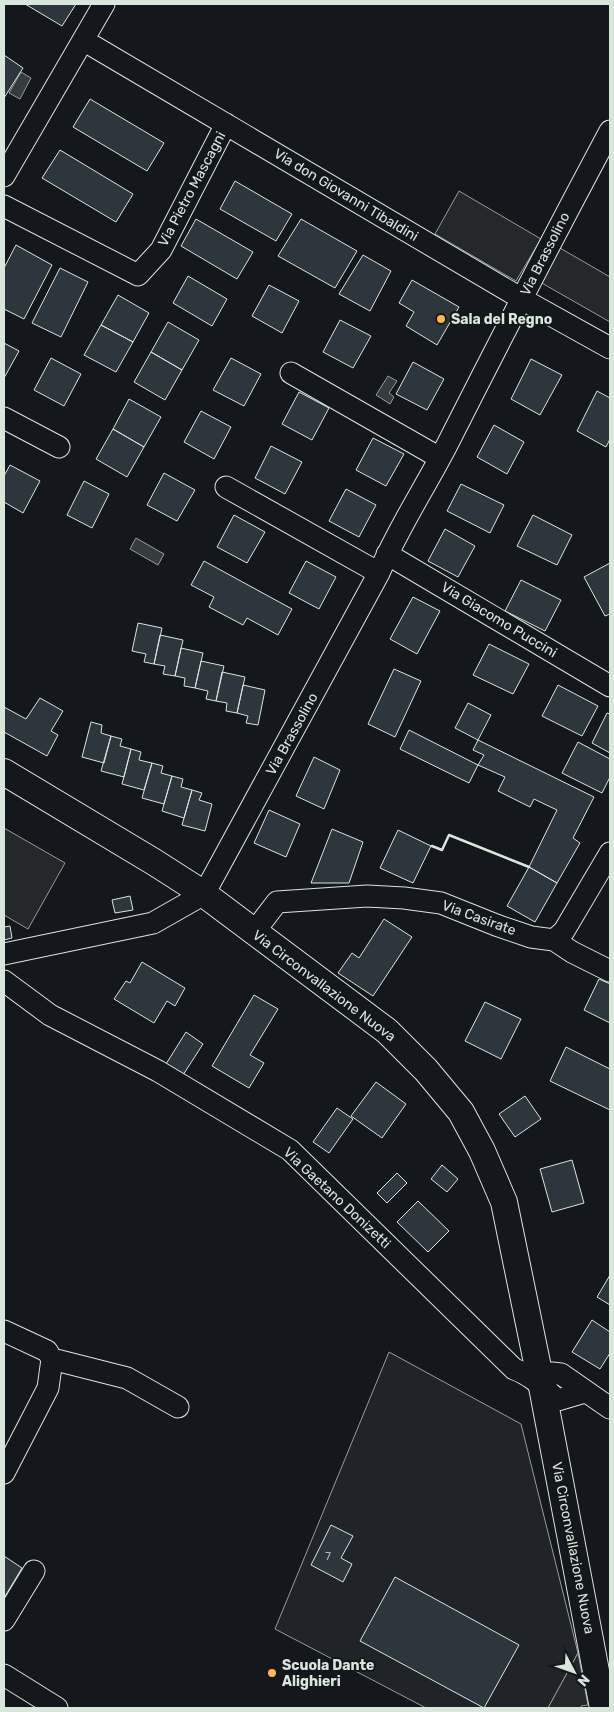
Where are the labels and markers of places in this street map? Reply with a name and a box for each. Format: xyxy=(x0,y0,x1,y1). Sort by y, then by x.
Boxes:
place label: Sala del Regno xyxy=(451,311,552,328)
marker: Sala del Regno xyxy=(435,313,447,325)
place label: Scuola Dante Alighieri xyxy=(282,1657,374,1690)
marker: Scuola Dante Alighieri xyxy=(266,1667,278,1679)

